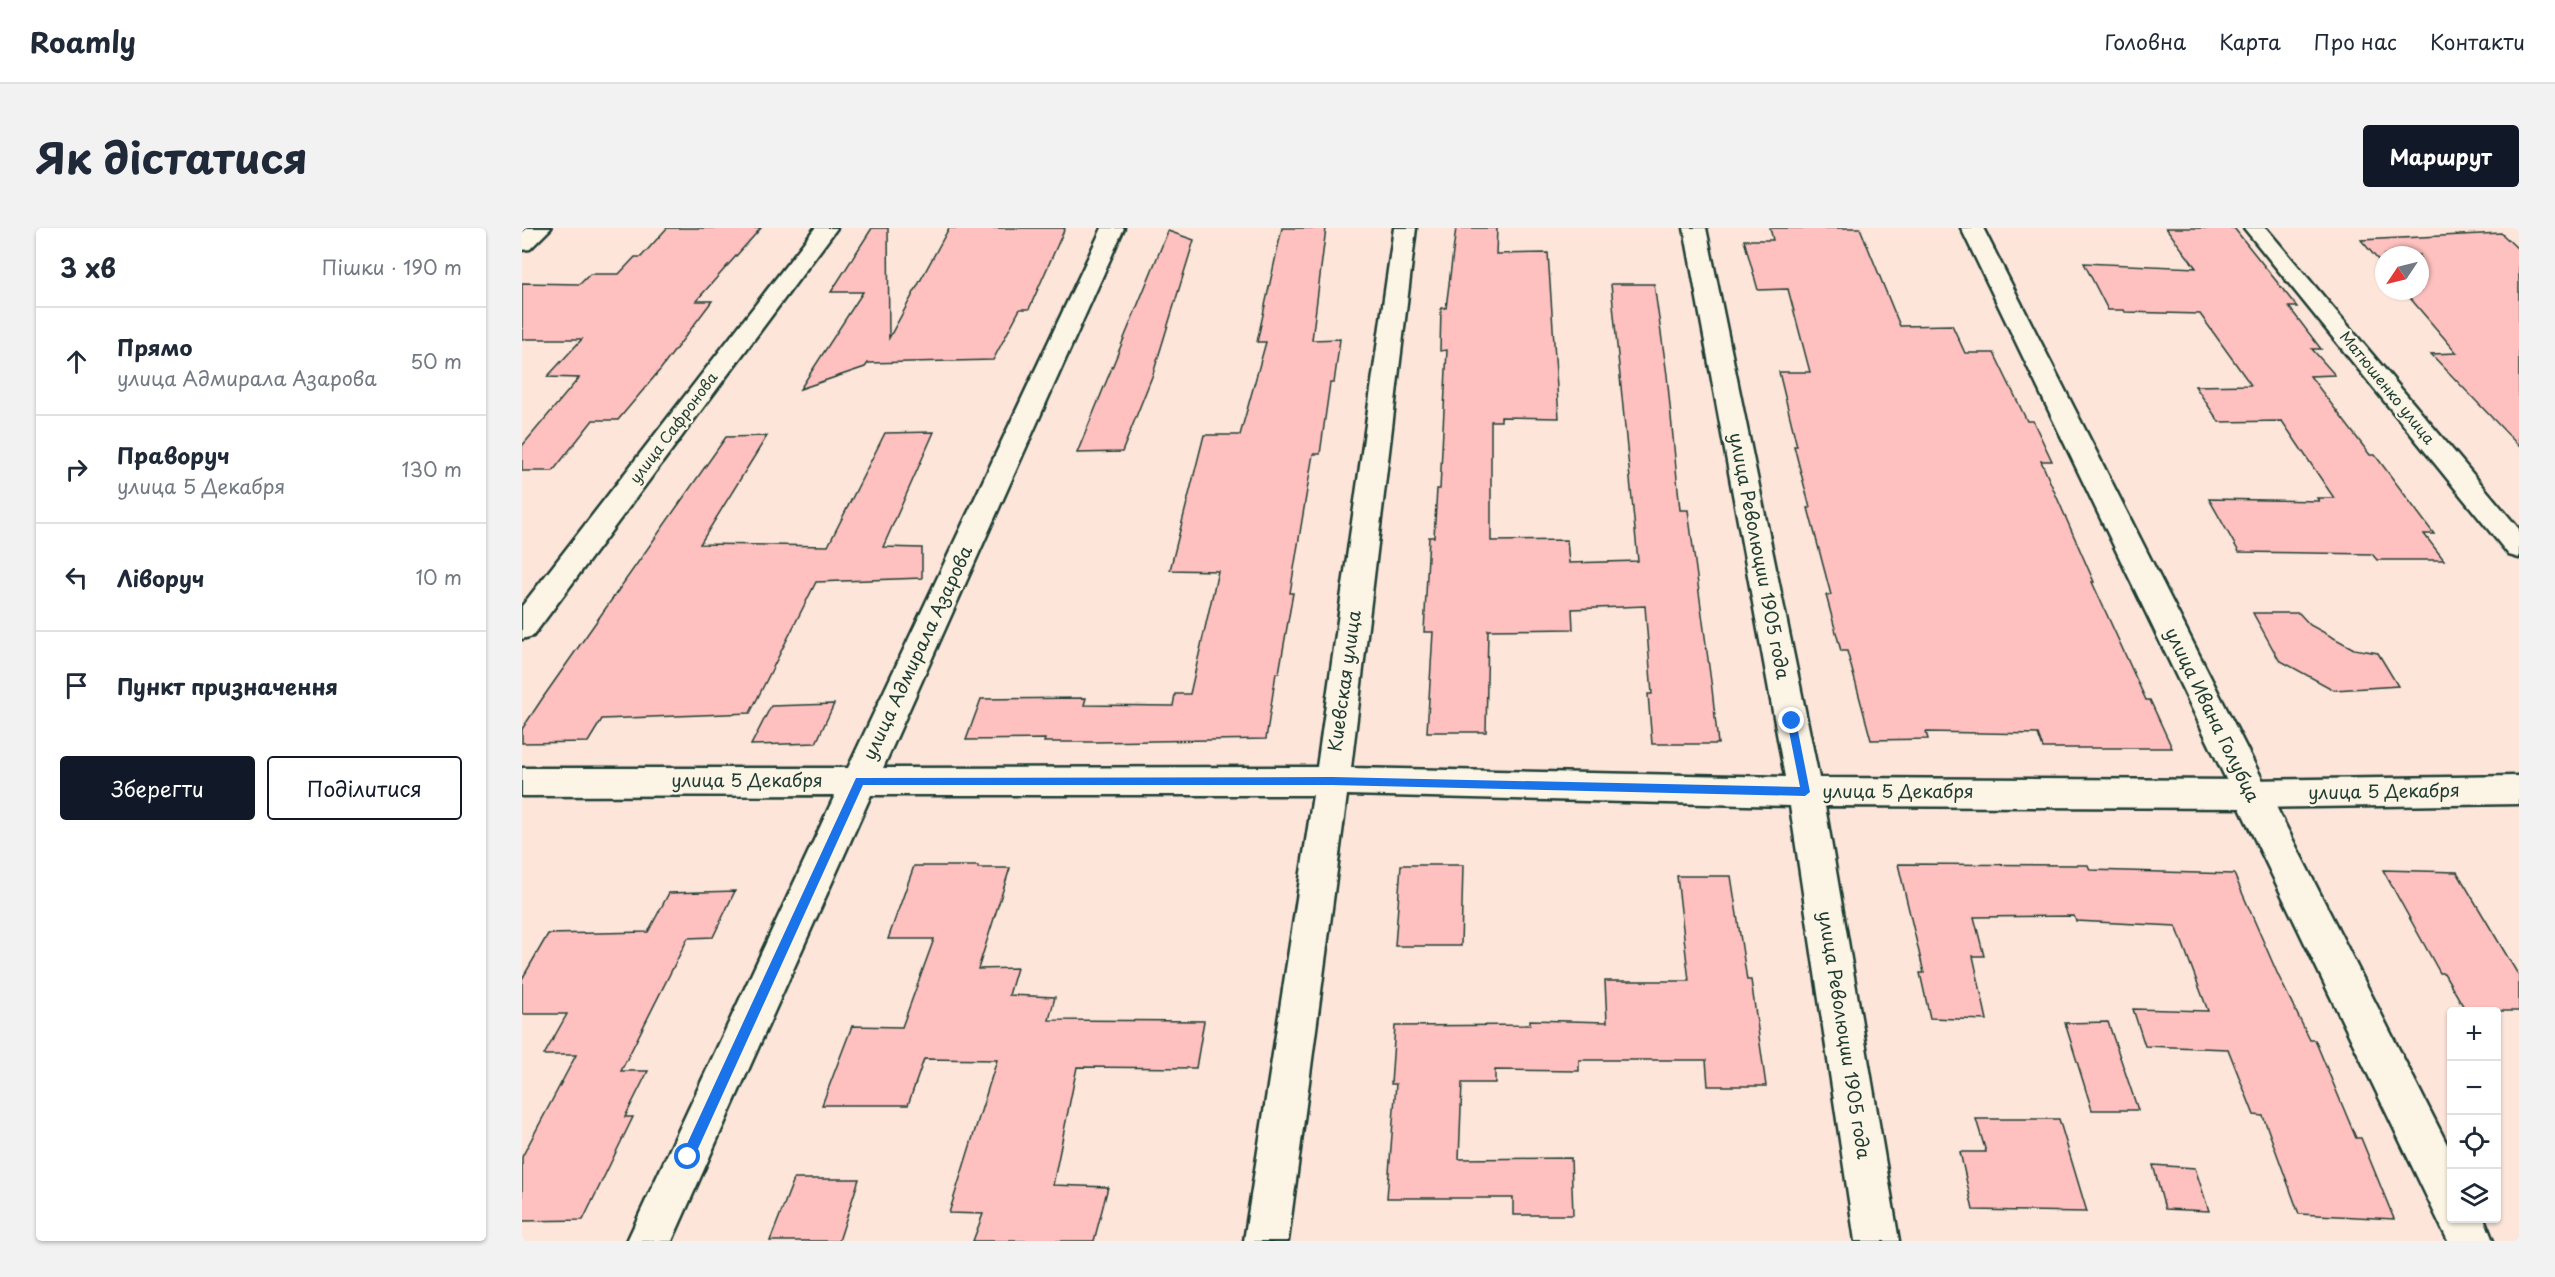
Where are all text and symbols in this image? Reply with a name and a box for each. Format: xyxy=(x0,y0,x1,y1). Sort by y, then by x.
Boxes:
text: Roamly xyxy=(30,20,136,63)
text: Головна xyxy=(2105,25,2186,57)
text: Карта xyxy=(2219,25,2281,57)
text: Про нас xyxy=(2314,25,2397,57)
text: Контакти xyxy=(2430,25,2525,57)
text: Як дістатися xyxy=(36,125,308,188)
button: Маршрут xyxy=(2363,125,2519,187)
north arrow xyxy=(2375,246,2429,300)
text: 3 хв xyxy=(60,248,116,287)
text: Пішки · 190 m xyxy=(322,252,462,282)
street label: Матюшенко улица xyxy=(2335,325,2442,449)
text: Прямо xyxy=(117,330,192,363)
icon: ahead xyxy=(60,345,93,378)
text: 50 m xyxy=(410,346,462,376)
text: улица Адмирала Азарова xyxy=(117,363,377,393)
street label: улица Сафронова xyxy=(623,366,723,488)
street label: улица Революции 1905 года xyxy=(1723,430,1798,682)
text: Праворуч xyxy=(117,438,230,471)
icon: right xyxy=(60,453,93,486)
text: 130 m xyxy=(402,454,462,484)
text: улица 5 Декабря xyxy=(117,471,285,501)
street label: улица Адмирала Азарова xyxy=(855,540,979,764)
icon: left xyxy=(60,561,93,594)
text: Ліворуч xyxy=(117,561,204,594)
text: 10 m xyxy=(415,562,462,592)
street label: Киевская улица xyxy=(1320,608,1367,753)
street label: улица Ивана Голубца xyxy=(2159,622,2267,806)
icon: arrive xyxy=(60,669,93,702)
text: Пункт призначення xyxy=(117,669,338,702)
route end xyxy=(1778,707,1804,733)
button: Зберегти xyxy=(60,756,255,820)
button: Поділитися xyxy=(267,756,462,820)
street label: улица 5 Декабря xyxy=(671,766,823,793)
street label: улица 5 Декабря xyxy=(2308,776,2460,805)
street label: улица 5 Декабря xyxy=(1822,777,1974,804)
street label: улица Революции 1905 года xyxy=(1813,909,1879,1162)
map controls xyxy=(2447,1007,2501,1223)
button: + xyxy=(2447,1007,2501,1061)
button: − xyxy=(2447,1061,2501,1115)
button: locate xyxy=(2447,1115,2501,1169)
route start xyxy=(674,1143,700,1169)
button: layers xyxy=(2447,1169,2501,1223)

